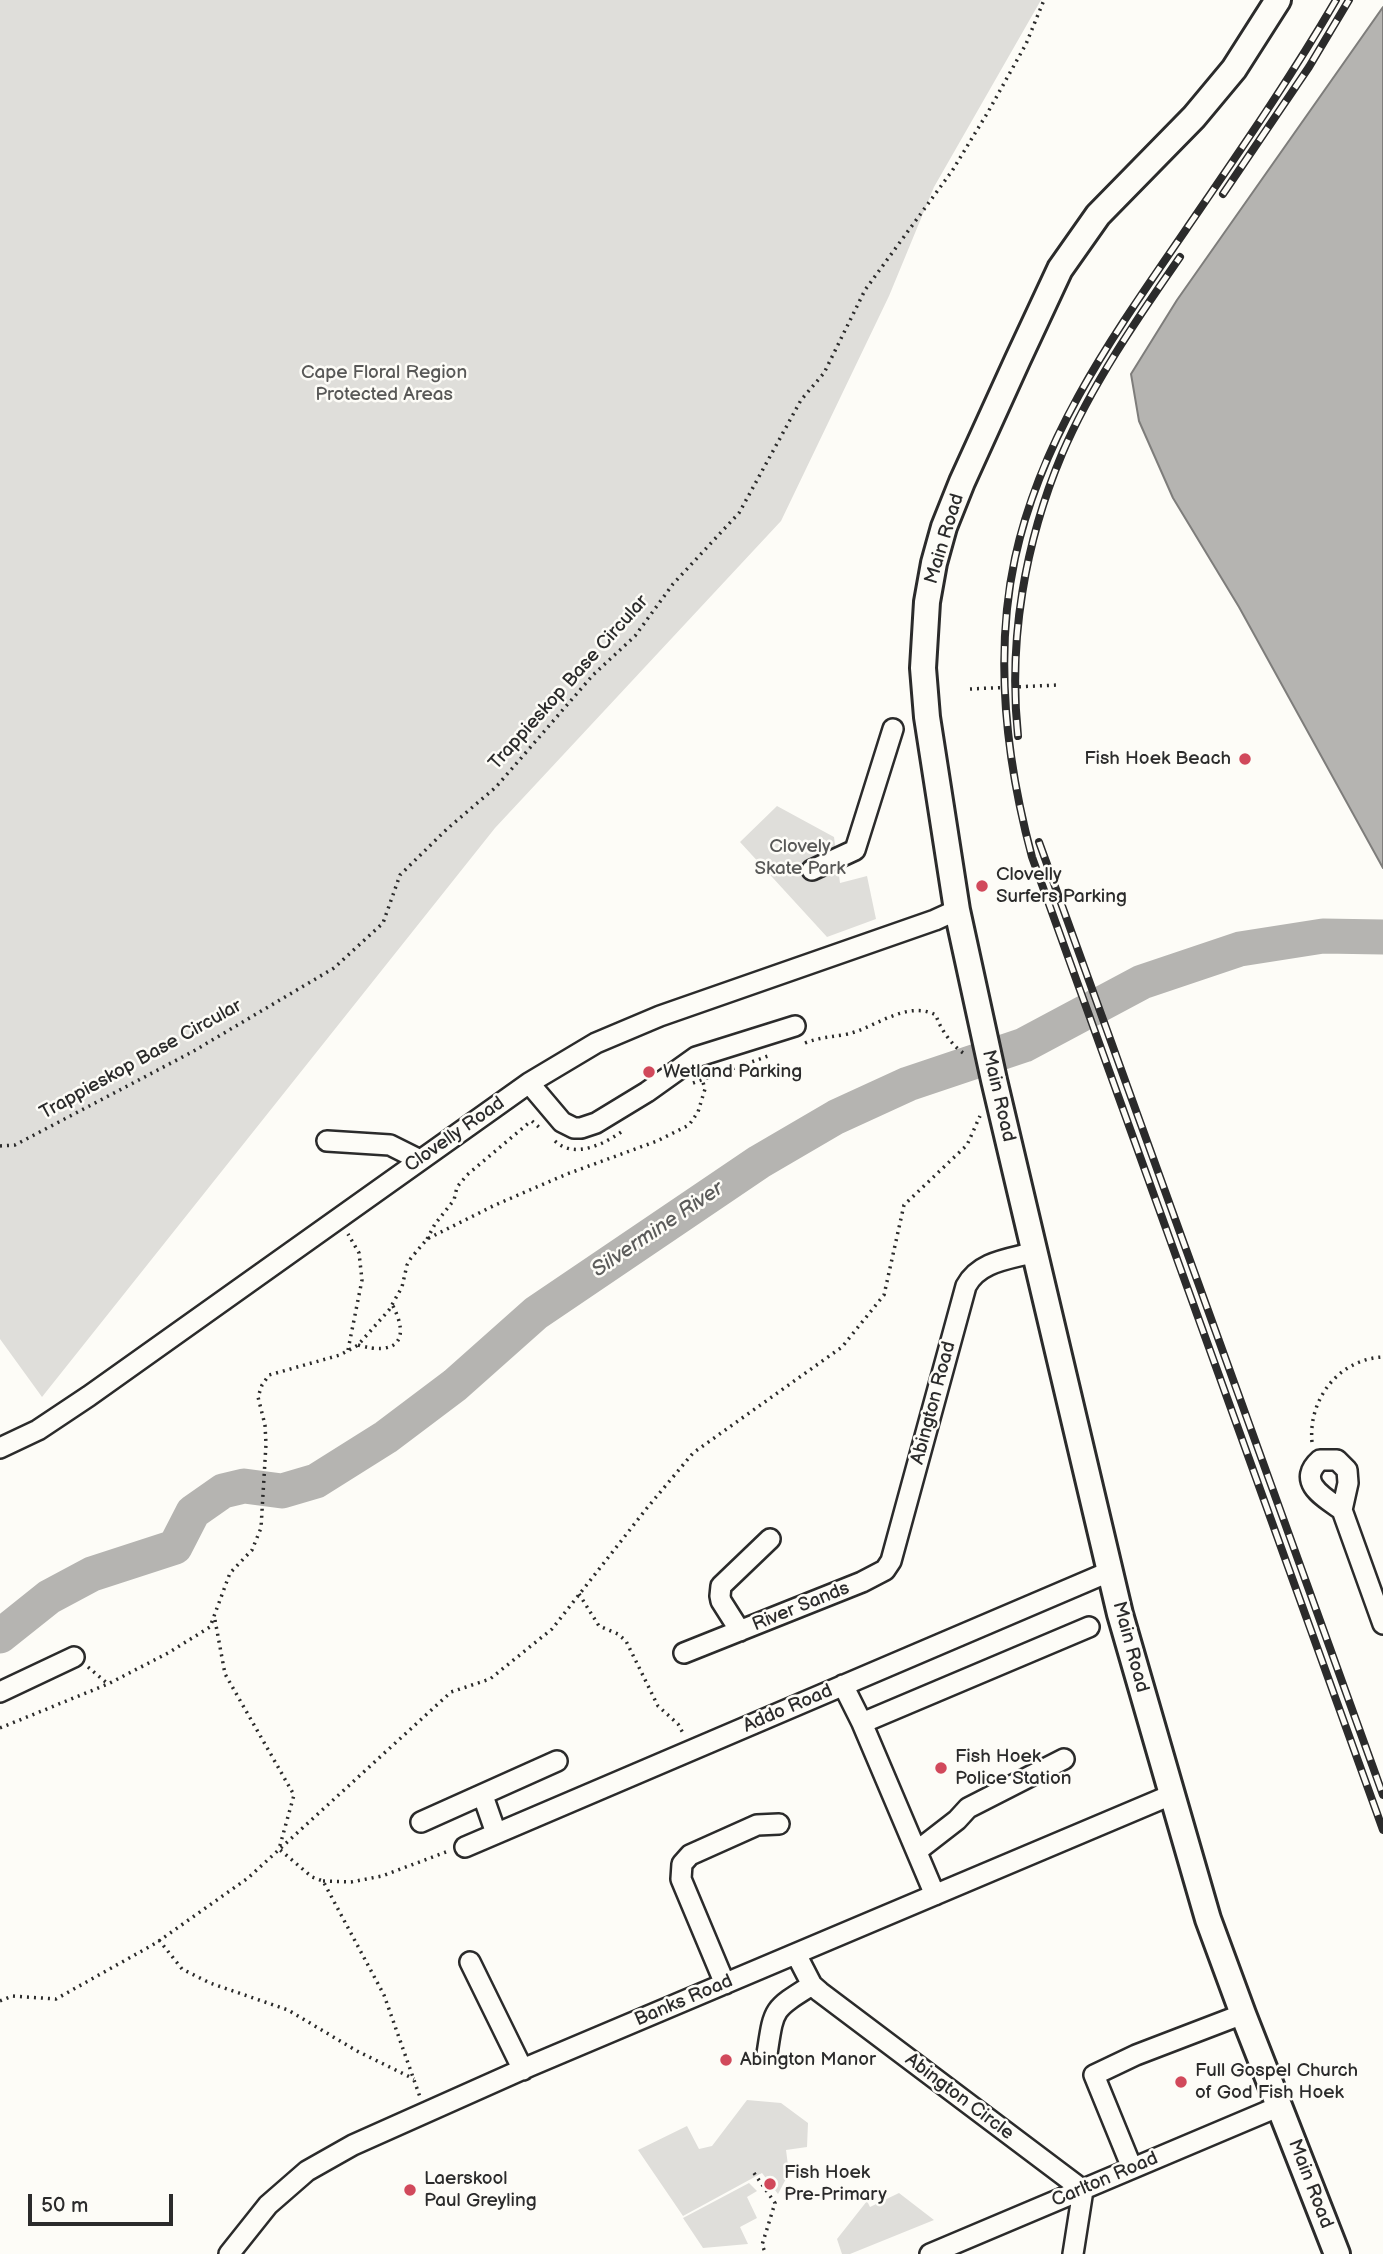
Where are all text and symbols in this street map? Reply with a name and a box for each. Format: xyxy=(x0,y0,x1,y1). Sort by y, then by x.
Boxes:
park label: Cape Floral Region Protected Areas xyxy=(301,362,467,406)
street label: Main Road xyxy=(920,491,970,587)
street label: Trappieskop Base Circular xyxy=(485,591,653,775)
place label: Fish Hoek Beach xyxy=(1084,748,1231,770)
marker: Fish Hoek Beach xyxy=(1237,751,1253,767)
park label: Clovely Skate Park xyxy=(754,836,846,880)
place label: Clovelly Surfers Parking xyxy=(996,864,1127,908)
marker: Clovelly Surfers Parking xyxy=(974,878,990,894)
street label: Trappieskop Base Circular xyxy=(36,995,246,1125)
street label: Main Road xyxy=(976,1048,1020,1144)
place label: Wetland Parking xyxy=(663,1061,802,1083)
marker: Wetland Parking xyxy=(641,1064,657,1080)
street label: Clovelly Road xyxy=(401,1092,509,1178)
water label: Silvermine River xyxy=(588,1177,728,1283)
street label: Abington Road xyxy=(907,1339,961,1467)
street label: River Sands xyxy=(749,1577,853,1637)
street label: Main Road xyxy=(1107,1599,1153,1695)
street label: Addo Road xyxy=(740,1680,836,1738)
place label: Fish Hoek Police Station xyxy=(955,1746,1071,1790)
marker: Fish Hoek Police Station xyxy=(933,1760,949,1776)
street label: Banks Road xyxy=(632,1970,736,2032)
place label: Abington Manor xyxy=(740,2049,876,2071)
street label: Abington Circle xyxy=(900,2049,1018,2145)
marker: Abington Manor xyxy=(718,2052,734,2068)
place label: Full Gospel Church of God Fish Hoek xyxy=(1195,2060,1358,2104)
marker: Full Gospel Church of God Fish Hoek xyxy=(1173,2074,1189,2090)
street label: Main Road xyxy=(1283,2136,1337,2232)
street label: Carlton Road xyxy=(1048,2147,1162,2213)
place label: Fish Hoek Pre-Primary xyxy=(784,2162,887,2206)
place label: Laerskool Paul Greyling xyxy=(424,2168,537,2212)
marker: Fish Hoek Pre-Primary xyxy=(762,2176,778,2192)
scale bar xyxy=(32,2180,177,2224)
marker: Laerskool Paul Greyling xyxy=(402,2182,418,2198)
text: 50 m xyxy=(41,2193,88,2218)

